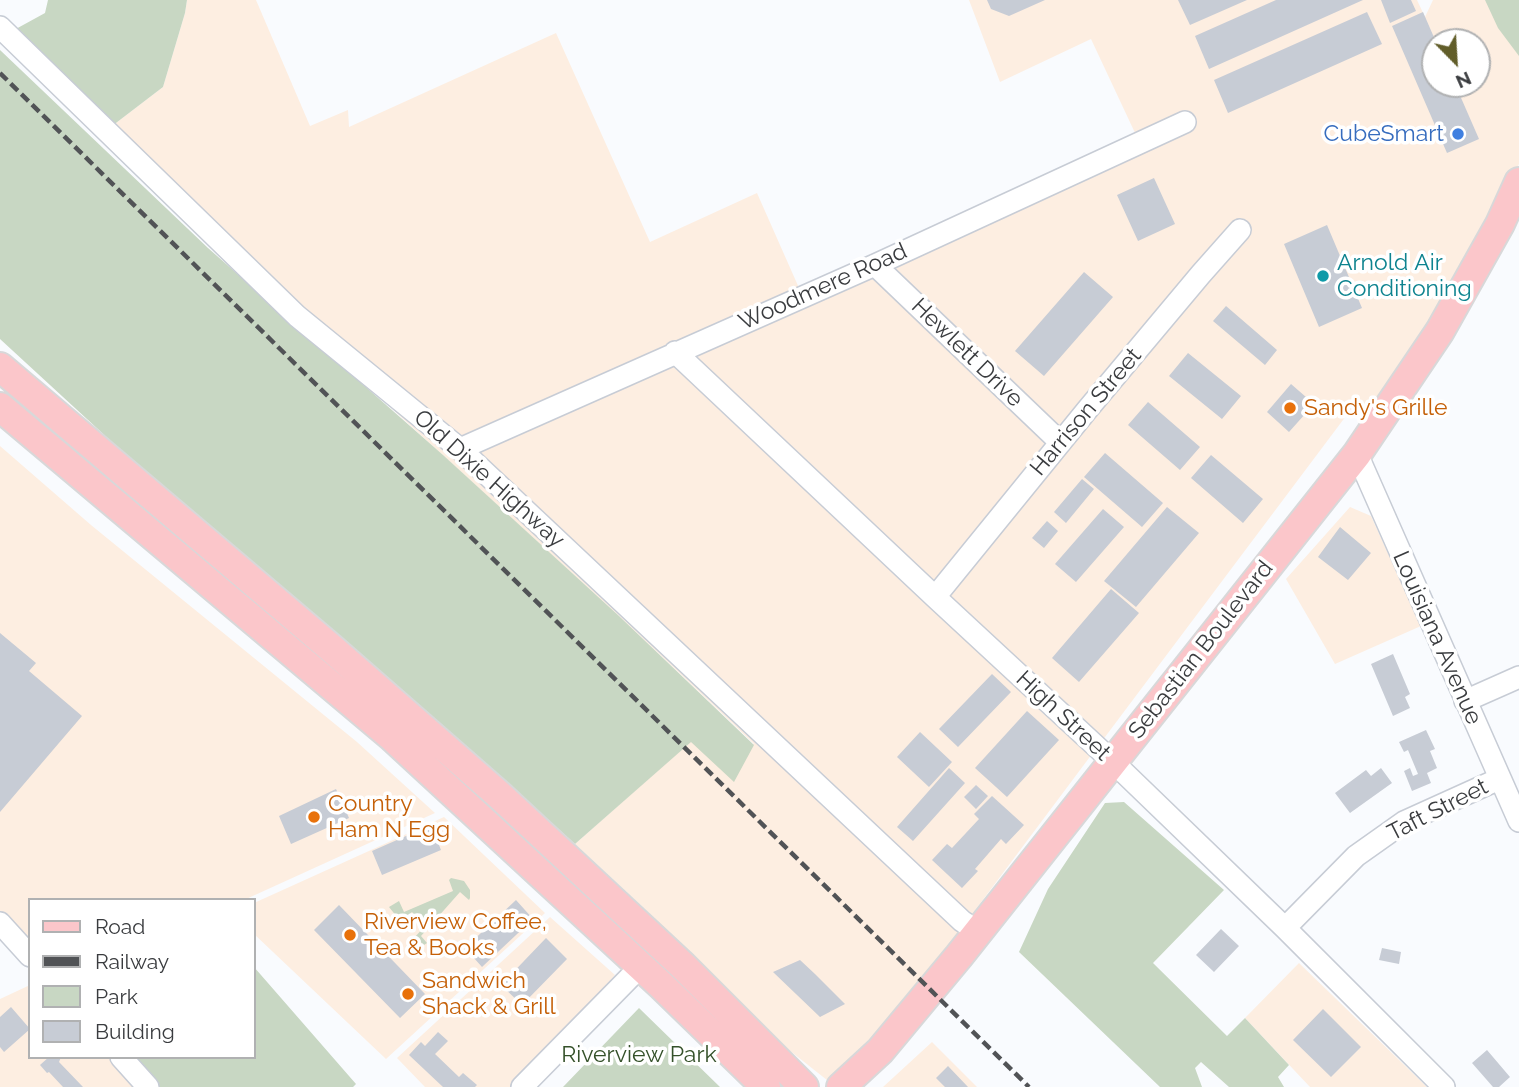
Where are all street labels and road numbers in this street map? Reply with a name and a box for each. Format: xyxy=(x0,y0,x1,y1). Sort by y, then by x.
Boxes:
street label: Woodmere Road xyxy=(735,238,911,336)
street label: Hewlett Drive xyxy=(905,293,1029,413)
street label: Harrison Street xyxy=(1025,342,1147,482)
street label: Old Dixie Highway xyxy=(408,404,570,554)
street label: Louisiana Avenue xyxy=(1386,547,1488,729)
street label: Sebastian Boulevard xyxy=(1123,555,1279,745)
street label: High Street xyxy=(1010,665,1116,767)
street label: Taft Street xyxy=(1383,773,1493,847)

